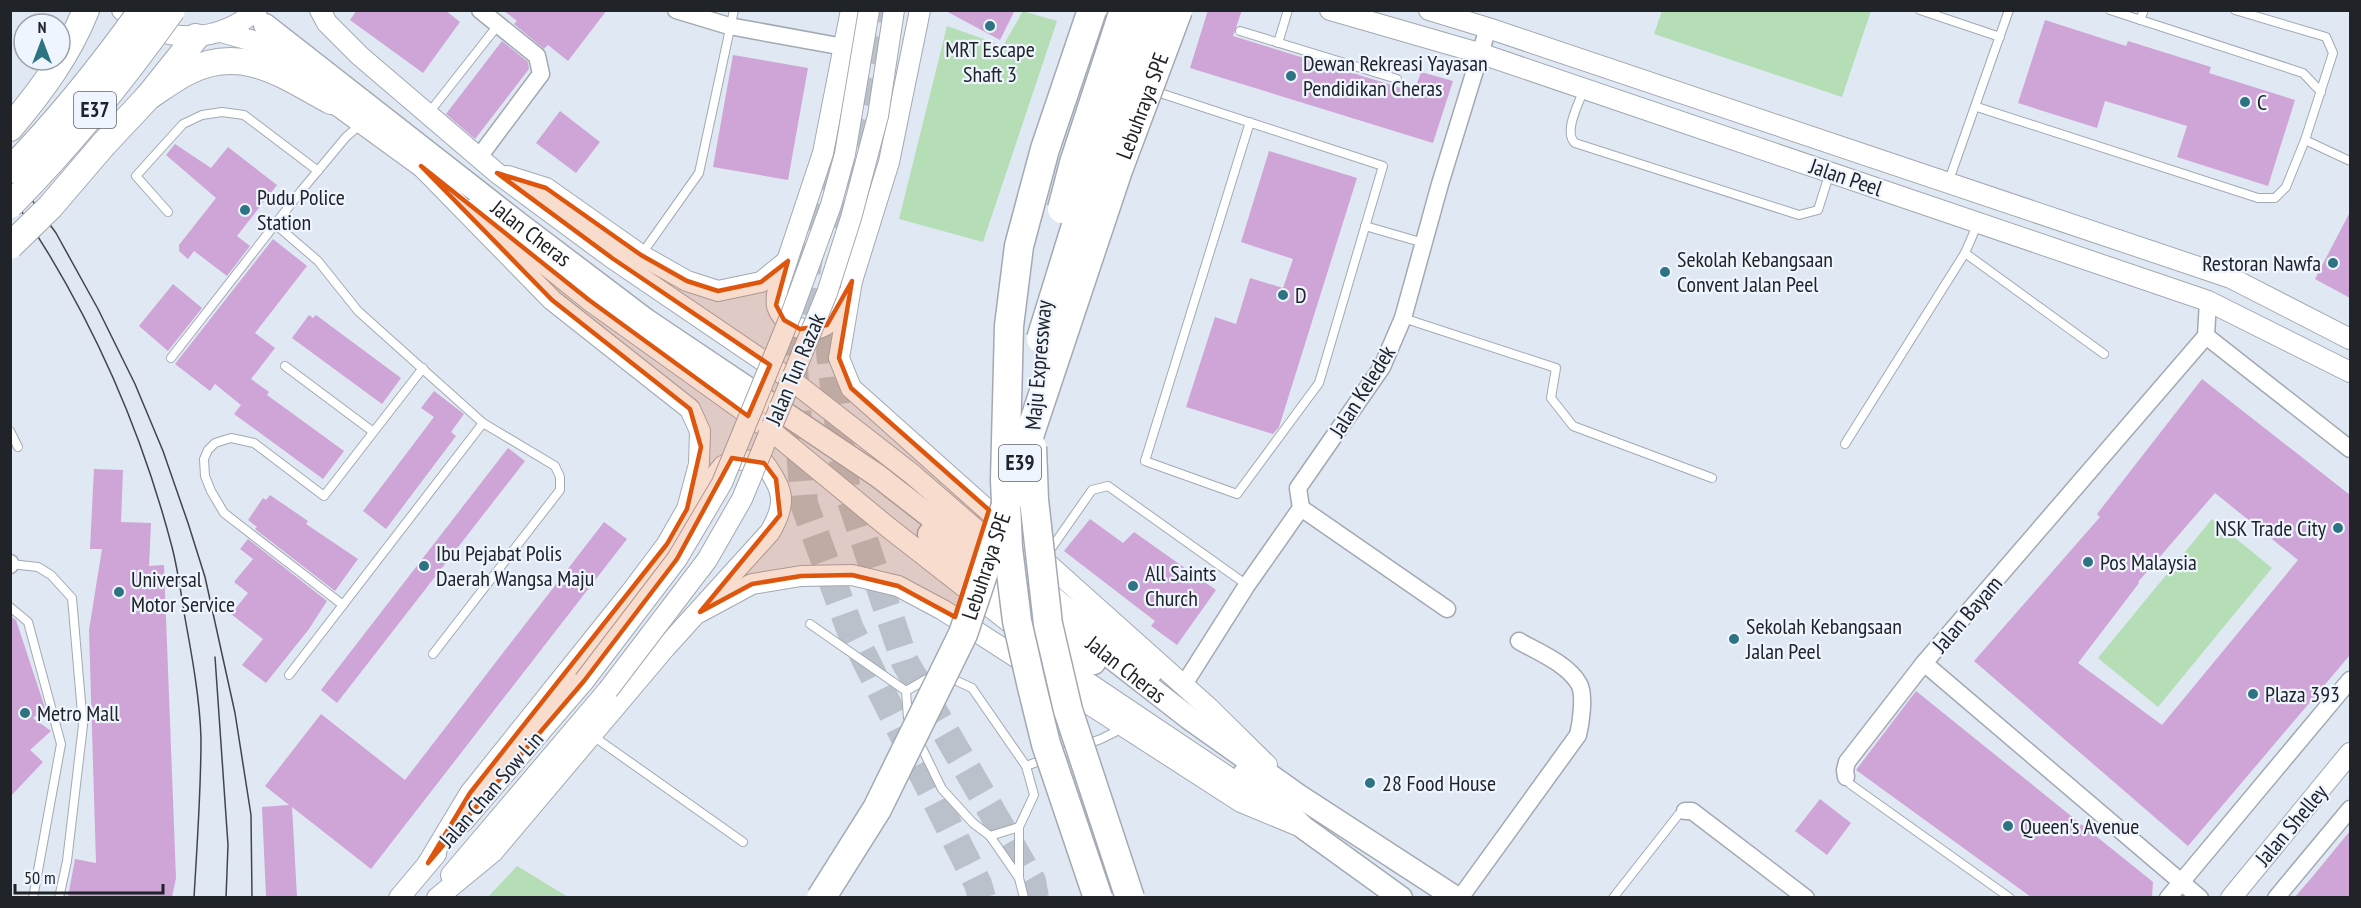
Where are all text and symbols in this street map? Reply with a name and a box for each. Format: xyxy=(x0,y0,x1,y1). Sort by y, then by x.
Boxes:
north arrow xyxy=(12,12,72,72)
text: N xyxy=(38,17,46,37)
marker: MRT Escape Shaft 3 xyxy=(983,19,997,33)
place label: MRT Escape Shaft 3 xyxy=(945,35,1035,88)
street label: Lebuhraya SPE xyxy=(1109,49,1175,163)
place label: Dewan Rekreasi Yayasan Pendidikan Cheras xyxy=(1303,49,1488,102)
marker: Dewan Rekreasi Yayasan Pendidikan Cheras xyxy=(1284,69,1298,83)
place label: C xyxy=(2257,88,2267,116)
road number: E37 xyxy=(74,92,116,128)
marker: C xyxy=(2238,95,2252,109)
street label: Jalan Peel xyxy=(1805,151,1887,203)
place label: Pudu Police Station xyxy=(257,183,345,236)
street label: Jalan Cheras xyxy=(485,193,577,273)
marker: Pudu Police Station xyxy=(238,203,252,217)
place label: Sekolah Kebangsaan Convent Jalan Peel xyxy=(1677,245,1833,298)
place label: Restoran Nawfa xyxy=(2202,249,2321,277)
marker: Restoran Nawfa xyxy=(2326,256,2340,270)
marker: Sekolah Kebangsaan Convent Jalan Peel xyxy=(1658,265,1672,279)
place label: D xyxy=(1295,281,1307,309)
marker: D xyxy=(1276,288,1290,302)
street label: Maju Expressway xyxy=(1018,298,1058,431)
street label: Jalan Tun Razak xyxy=(759,309,831,430)
street label: Jalan Keledek xyxy=(1322,340,1401,443)
road number: E39 xyxy=(999,445,1041,481)
street label: Lebuhraya SPE xyxy=(955,509,1017,623)
place label: NSK Trade City xyxy=(2215,514,2327,542)
marker: NSK Trade City xyxy=(2331,521,2345,535)
place label: Ibu Pejabat Polis Daerah Wangsa Maju xyxy=(436,539,594,592)
place label: Pos Malaysia xyxy=(2100,548,2197,576)
marker: Pos Malaysia xyxy=(2081,555,2095,569)
marker: Ibu Pejabat Polis Daerah Wangsa Maju xyxy=(417,559,431,573)
place label: All Saints Church xyxy=(1145,559,1216,612)
place label: Universal Motor Service xyxy=(131,565,235,618)
street label: Jalan Bayam xyxy=(1925,570,2008,659)
marker: All Saints Church xyxy=(1126,579,1140,593)
marker: Universal Motor Service xyxy=(112,585,126,599)
place label: Sekolah Kebangsaan Jalan Peel xyxy=(1745,612,1902,665)
street label: Jalan Cheras xyxy=(1080,629,1172,709)
marker: Sekolah Kebangsaan Jalan Peel xyxy=(1727,632,1741,646)
place label: Plaza 393 xyxy=(2265,680,2340,708)
marker: Plaza 393 xyxy=(2246,687,2260,701)
place label: Metro Mall xyxy=(37,699,120,727)
marker: Metro Mall xyxy=(18,706,32,720)
street label: Jalan Chan Sow Lin xyxy=(432,725,549,854)
place label: 28 Food House xyxy=(1382,769,1496,797)
marker: 28 Food House xyxy=(1363,776,1377,790)
street label: Jalan Shelley xyxy=(2248,778,2334,872)
place label: Queen's Avenue xyxy=(2020,812,2139,840)
marker: Queen's Avenue xyxy=(2001,819,2015,833)
scale bar xyxy=(15,857,164,895)
text: 50 m xyxy=(24,866,56,889)

